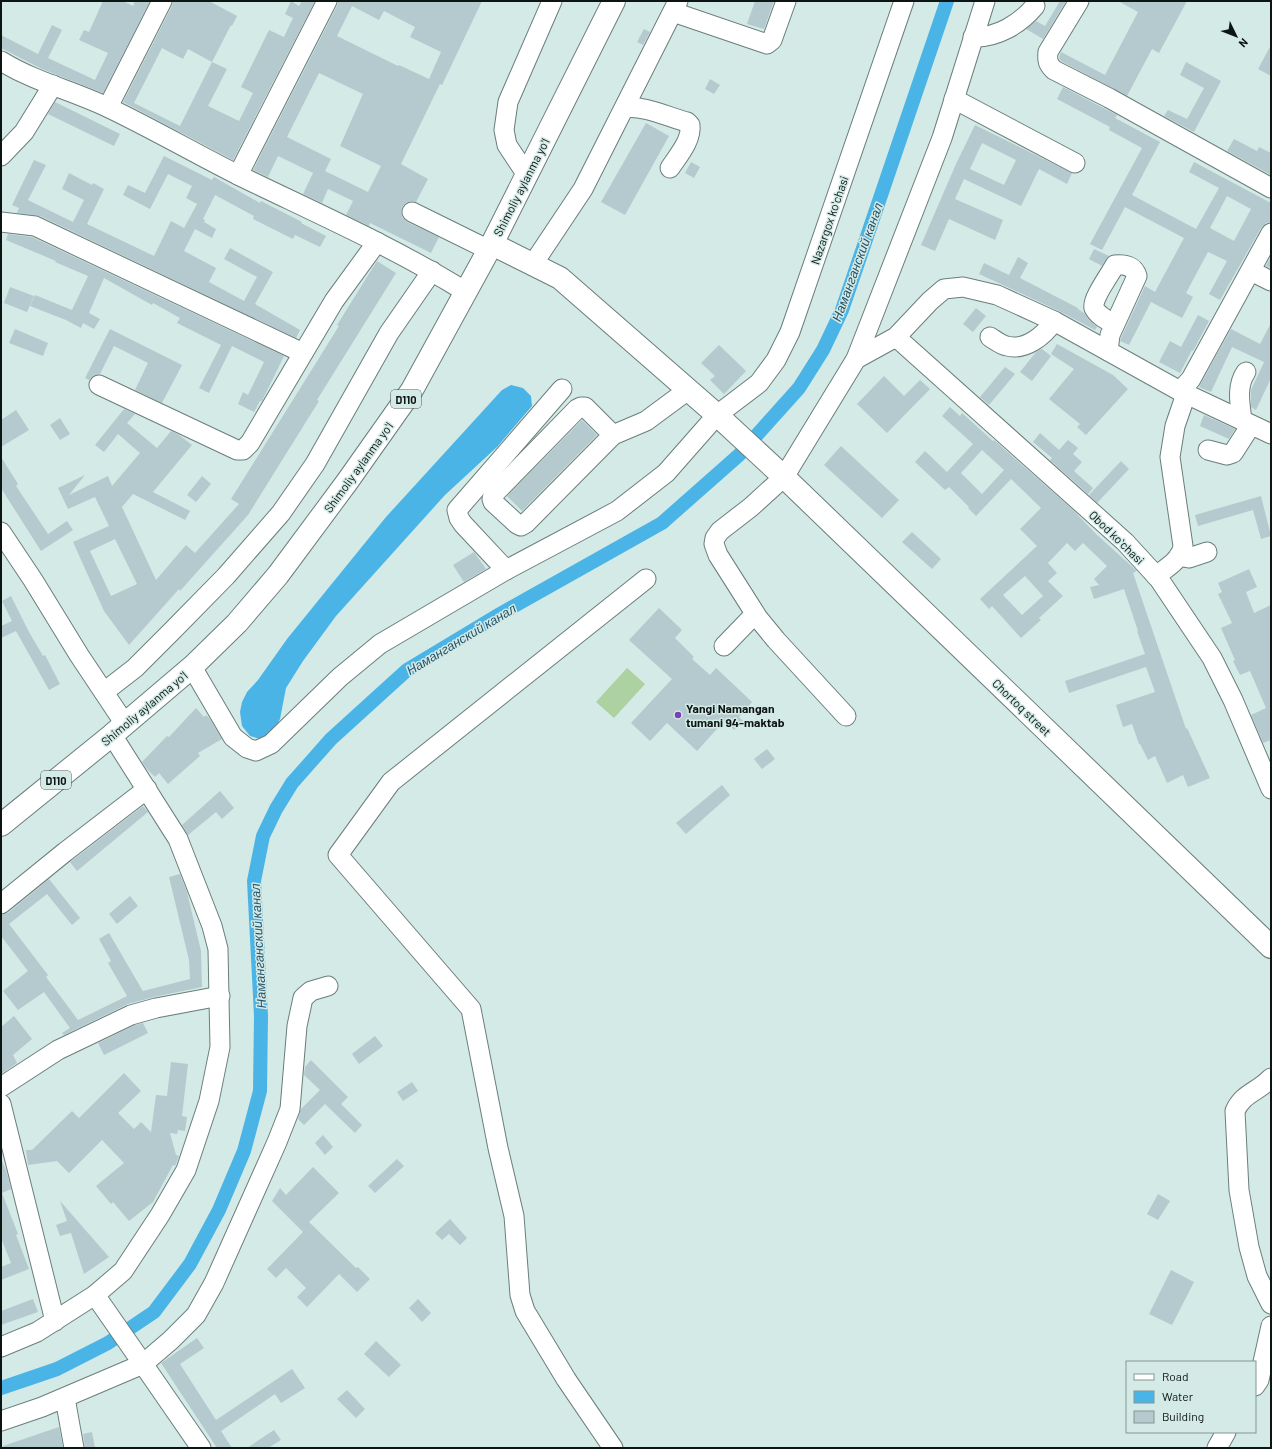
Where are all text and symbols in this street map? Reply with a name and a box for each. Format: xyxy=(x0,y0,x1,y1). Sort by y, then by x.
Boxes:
north arrow xyxy=(1216,16,1256,56)
text: N xyxy=(1236,36,1251,50)
street label: Shimoliy aylanma yoʻl xyxy=(490,136,552,238)
street label: Nazargox koʻchasi xyxy=(807,174,851,266)
water label: Наманганский канал xyxy=(828,200,886,324)
road number: D110 xyxy=(391,390,421,408)
street label: Shimoliy aylanma yoʻl xyxy=(320,419,396,515)
street label: Obod koʻchasi xyxy=(1087,507,1147,567)
water label: Наманганский канал xyxy=(403,600,519,678)
street label: Shimoliy aylanma yoʻl xyxy=(98,668,190,748)
street label: Chortoq street xyxy=(990,676,1054,738)
place label: Yangi Namangan tumani 94-maktab xyxy=(686,701,785,729)
marker: Yangi Namangan tumani 94-maktab xyxy=(673,710,683,720)
road number: D110 xyxy=(41,771,71,789)
water label: Наманганский канал xyxy=(247,882,269,1009)
legend xyxy=(1126,1361,1256,1433)
text: Road xyxy=(1162,1369,1189,1383)
text: Water xyxy=(1162,1389,1194,1403)
text: Building xyxy=(1162,1409,1204,1423)

